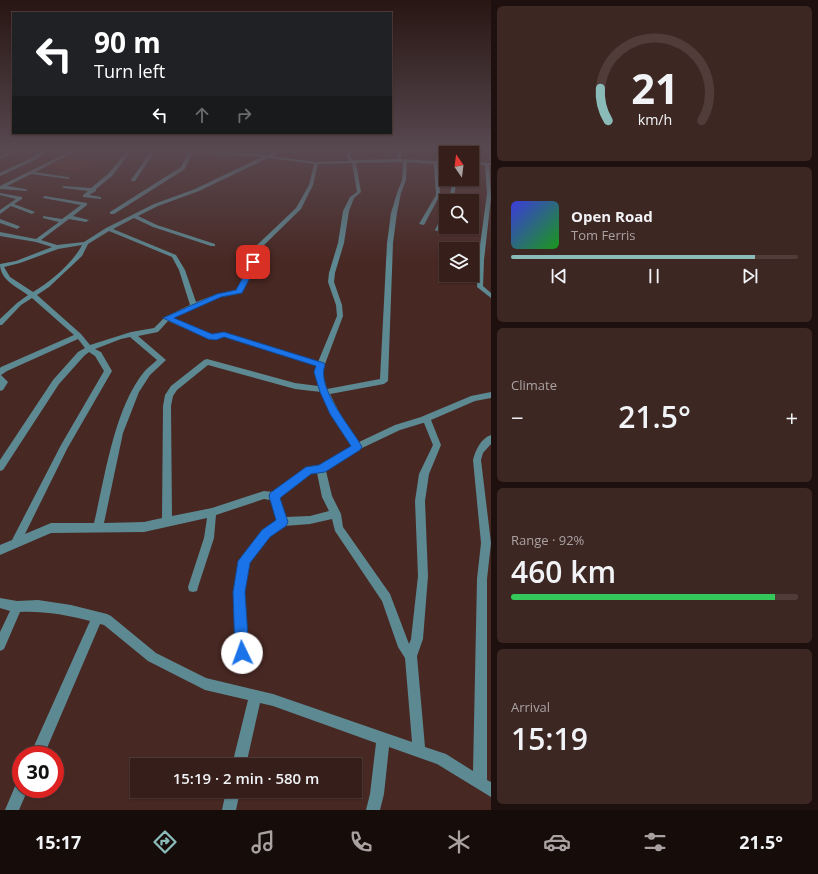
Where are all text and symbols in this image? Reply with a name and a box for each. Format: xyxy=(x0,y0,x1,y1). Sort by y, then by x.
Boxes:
text: 90 m xyxy=(94,23,161,61)
icon: left xyxy=(28,28,80,80)
text: Turn left xyxy=(94,59,165,83)
text: 21 xyxy=(631,60,678,116)
icon: left xyxy=(149,104,171,126)
icon: ahead xyxy=(191,104,213,126)
icon: right xyxy=(233,104,255,126)
text: km/h xyxy=(637,110,672,129)
north arrow xyxy=(439,146,479,186)
map controls xyxy=(439,146,479,282)
button: search xyxy=(439,194,479,234)
text: Open Road xyxy=(571,206,653,226)
text: Tom Ferris xyxy=(571,226,636,244)
button: layers xyxy=(439,242,479,282)
pin xyxy=(236,245,270,279)
icon: arrive xyxy=(242,251,264,273)
icon: previous xyxy=(548,265,570,287)
icon: pause xyxy=(643,265,665,287)
icon: next xyxy=(739,265,761,287)
text: Climate xyxy=(511,376,557,394)
text: 21.5° xyxy=(618,396,691,437)
text: − xyxy=(511,402,524,432)
text: + xyxy=(785,402,798,432)
text: Range · 92% xyxy=(511,531,584,549)
text: 460 km xyxy=(511,551,616,592)
position arrow xyxy=(221,632,263,674)
text: Arrival xyxy=(511,698,550,716)
text: 15:19 xyxy=(511,718,588,759)
speed limit sign: 30 xyxy=(12,746,64,798)
text: 15:19 · 2 min · 580 m xyxy=(173,768,319,788)
icon: directions xyxy=(151,828,179,856)
icon: music xyxy=(249,828,277,856)
icon: phone xyxy=(347,828,375,856)
icon: climate xyxy=(445,828,473,856)
icon: car xyxy=(543,828,571,856)
icon: filters xyxy=(641,828,669,856)
text: 15:17 xyxy=(35,830,81,854)
text: 21.5° xyxy=(739,830,783,854)

